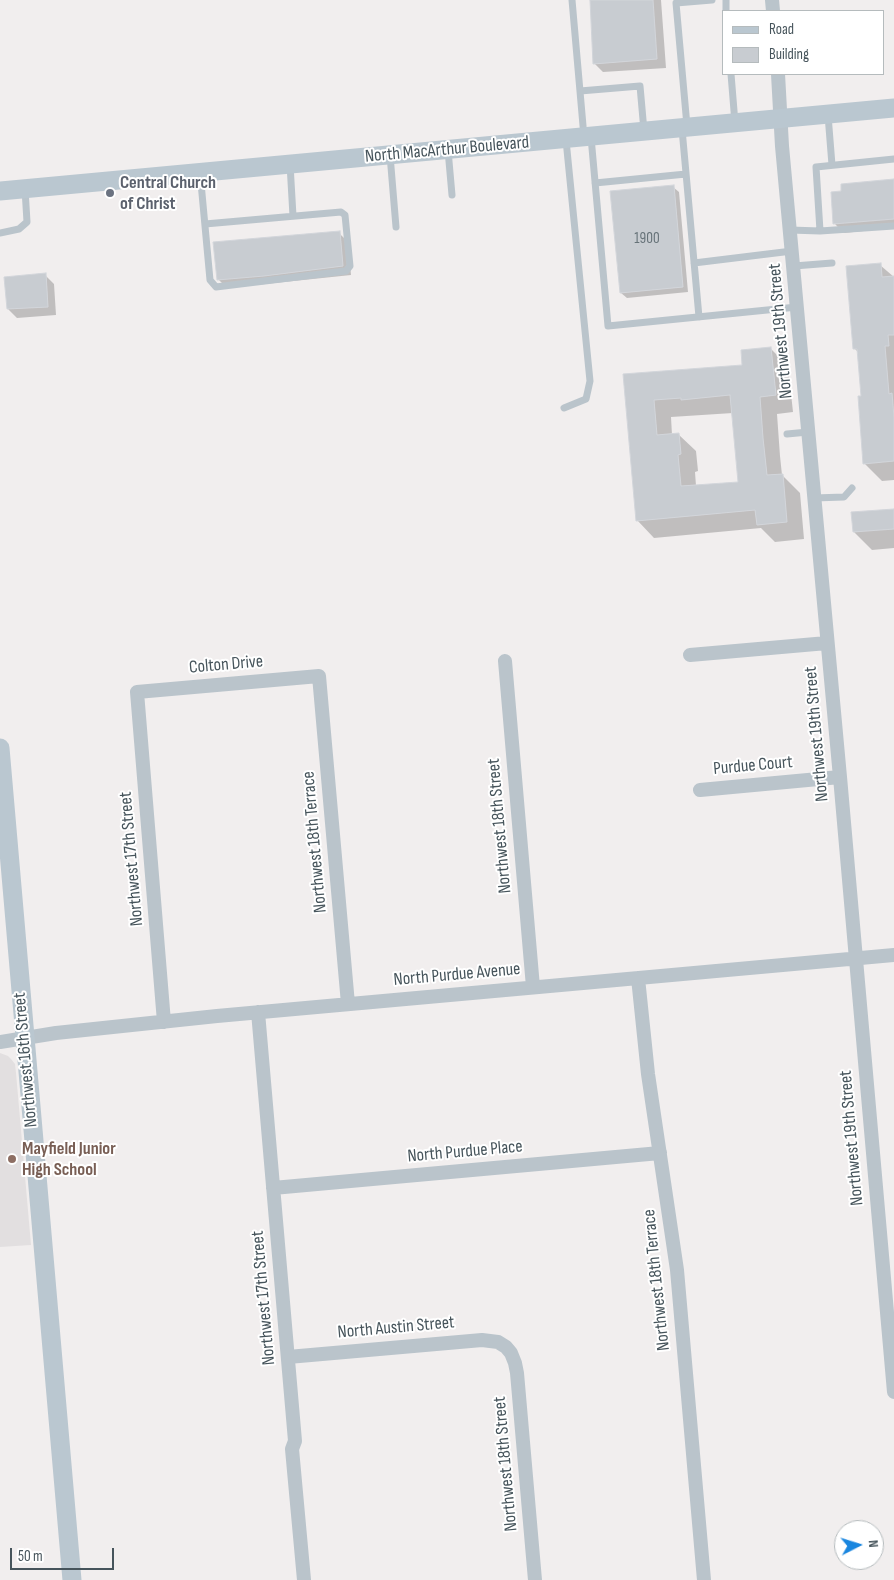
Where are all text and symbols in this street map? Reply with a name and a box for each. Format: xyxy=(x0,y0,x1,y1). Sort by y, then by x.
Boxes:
legend xyxy=(722,10,884,75)
text: Road xyxy=(769,20,794,39)
text: Building xyxy=(769,45,809,64)
street label: North MacArthur Boulevard xyxy=(364,132,530,168)
place label: Central Church of Christ xyxy=(120,172,216,214)
marker: Central Church of Christ xyxy=(104,187,116,199)
house number: 1900 xyxy=(634,230,660,248)
street label: Northwest 19th Street xyxy=(764,262,798,400)
street label: Colton Drive xyxy=(188,651,264,679)
street label: Northwest 19th Street xyxy=(800,665,834,803)
street label: Purdue Court xyxy=(712,752,794,780)
street label: Northwest 18th Street xyxy=(483,758,517,894)
street label: Northwest 18th Terrace xyxy=(298,770,332,914)
street label: Northwest 17th Street xyxy=(115,791,149,927)
street label: North Purdue Avenue xyxy=(393,959,521,991)
street label: Northwest 16th Street xyxy=(9,992,43,1128)
street label: Northwest 19th Street xyxy=(835,1069,869,1207)
street label: North Purdue Place xyxy=(407,1136,523,1168)
place label: Mayfield Junior High School xyxy=(22,1138,116,1180)
marker: Mayfield Junior High School xyxy=(6,1153,18,1165)
street label: Northwest 18th Terrace xyxy=(639,1208,675,1352)
street label: Northwest 17th Street xyxy=(247,1230,281,1366)
street label: North Austin Street xyxy=(337,1312,455,1344)
street label: Northwest 18th Street xyxy=(489,1396,523,1532)
north arrow xyxy=(834,1520,884,1570)
scale bar xyxy=(12,1538,116,1570)
text: N xyxy=(865,1539,882,1548)
text: 50 m xyxy=(18,1547,43,1566)

